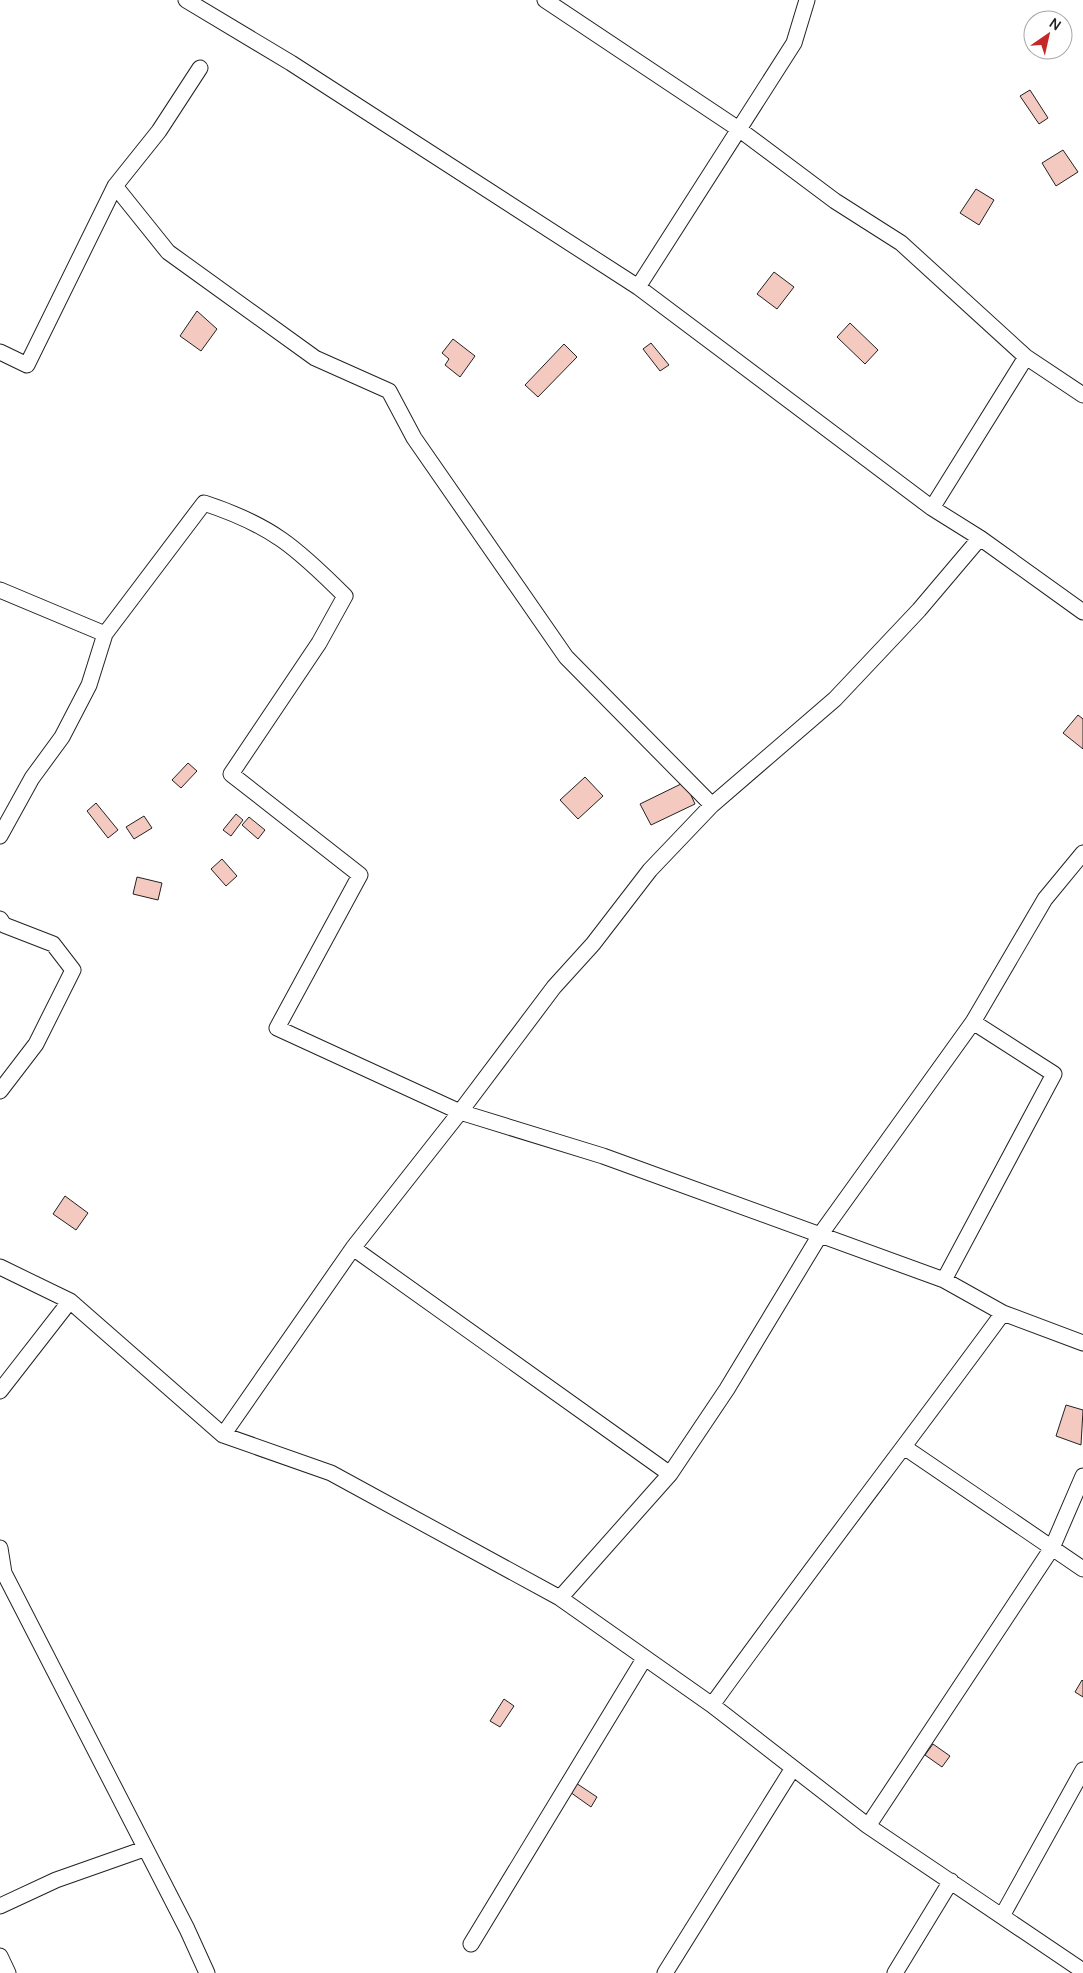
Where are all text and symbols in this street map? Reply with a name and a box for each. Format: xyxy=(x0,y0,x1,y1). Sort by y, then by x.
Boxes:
north arrow xyxy=(1023,10,1073,60)
text: N xyxy=(1046,13,1065,34)

